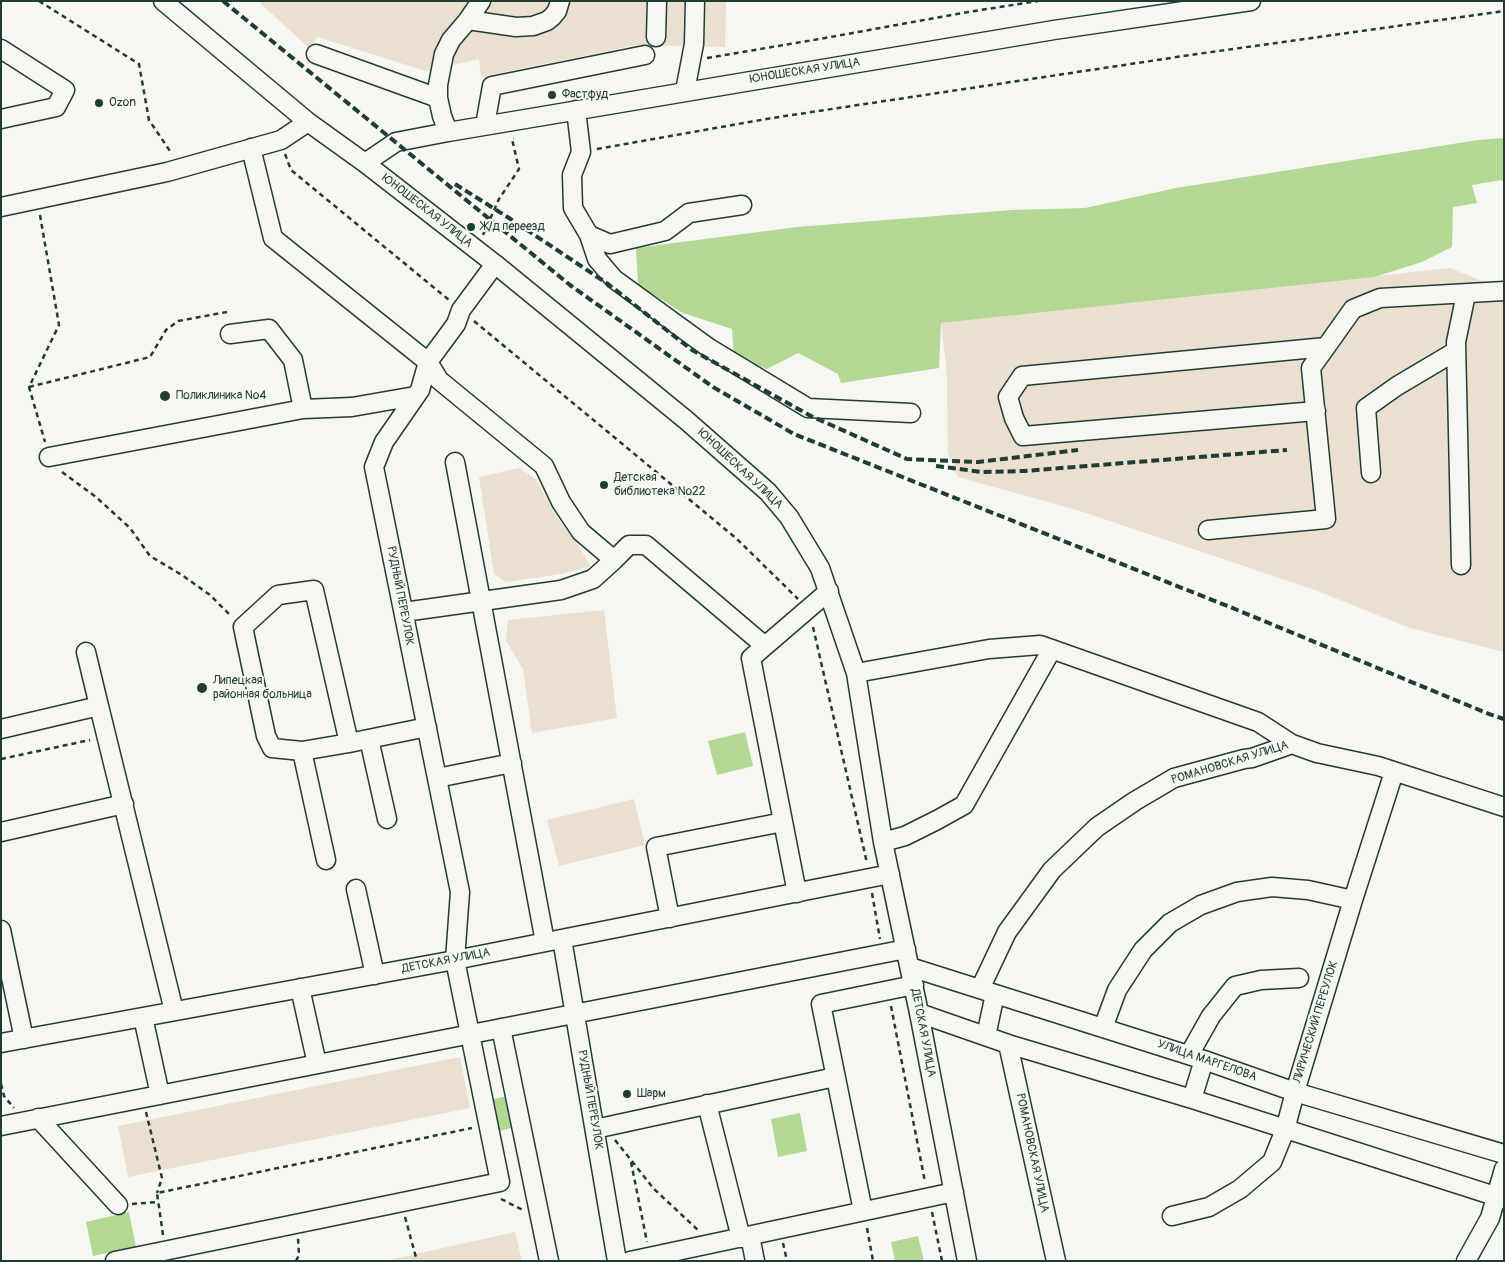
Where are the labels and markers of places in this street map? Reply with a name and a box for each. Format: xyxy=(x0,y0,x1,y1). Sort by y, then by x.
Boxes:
place label: Фастфуд xyxy=(562,88,608,102)
marker: Фастфуд xyxy=(546,89,558,101)
place label: Ozon xyxy=(109,96,136,110)
marker: Ozon xyxy=(93,97,105,109)
place label: Ж/д переезд xyxy=(481,220,545,234)
marker: Ж/д переезд xyxy=(465,221,477,233)
marker: Поликлиника №4 xyxy=(158,389,172,403)
place label: Поликлиника №4 xyxy=(176,389,266,403)
place label: Детская библиотека №22 xyxy=(614,471,705,499)
marker: Детская библиотека №22 xyxy=(598,479,610,491)
place label: Липецкая районная больница xyxy=(213,674,312,702)
marker: Липецкая районная больница xyxy=(195,681,209,695)
place label: Шарм xyxy=(637,1087,666,1101)
marker: Шарм xyxy=(621,1088,633,1100)

